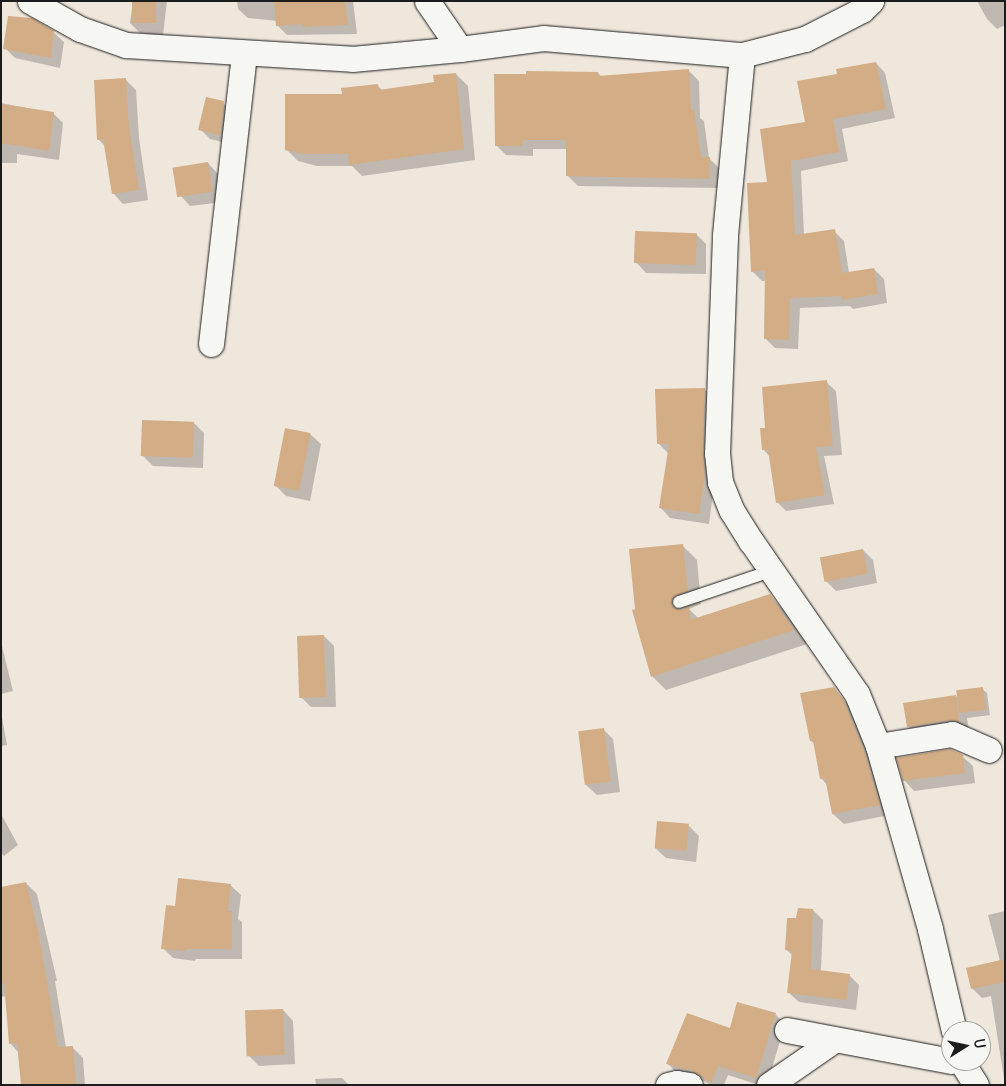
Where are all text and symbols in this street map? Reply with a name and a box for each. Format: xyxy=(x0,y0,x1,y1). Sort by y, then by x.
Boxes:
north arrow xyxy=(941,1021,991,1071)
text: U xyxy=(970,1037,989,1050)

